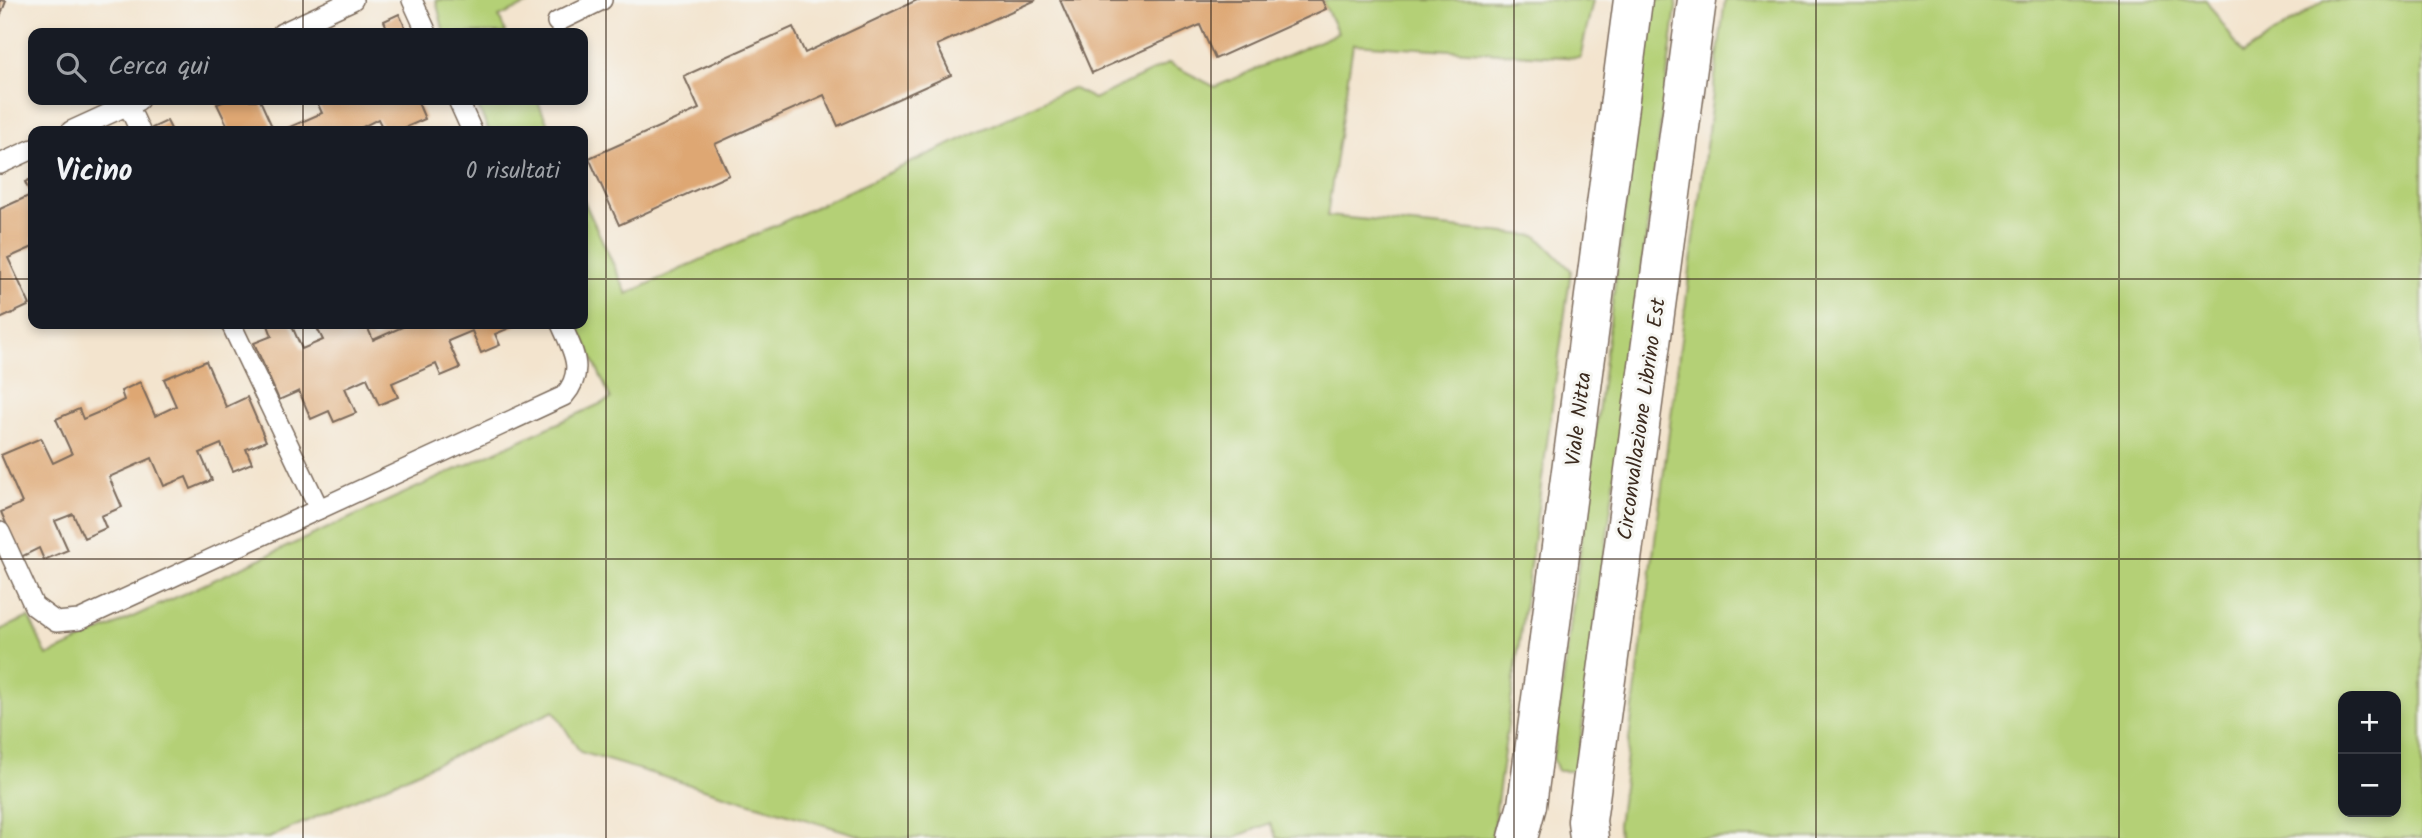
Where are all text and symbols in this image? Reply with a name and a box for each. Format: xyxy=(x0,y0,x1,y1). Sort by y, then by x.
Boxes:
search box xyxy=(28,28,588,105)
text: Cerca qui xyxy=(108,46,209,88)
icon: search xyxy=(52,48,90,86)
text: Vicino xyxy=(56,148,133,196)
text: 0 risultati xyxy=(466,154,560,190)
street label: Circonvallazione Librino Est xyxy=(1609,295,1676,542)
street label: Viale Nitta xyxy=(1557,370,1602,468)
map controls xyxy=(2338,691,2401,817)
button: + xyxy=(2338,691,2401,754)
button: − xyxy=(2338,754,2401,817)

